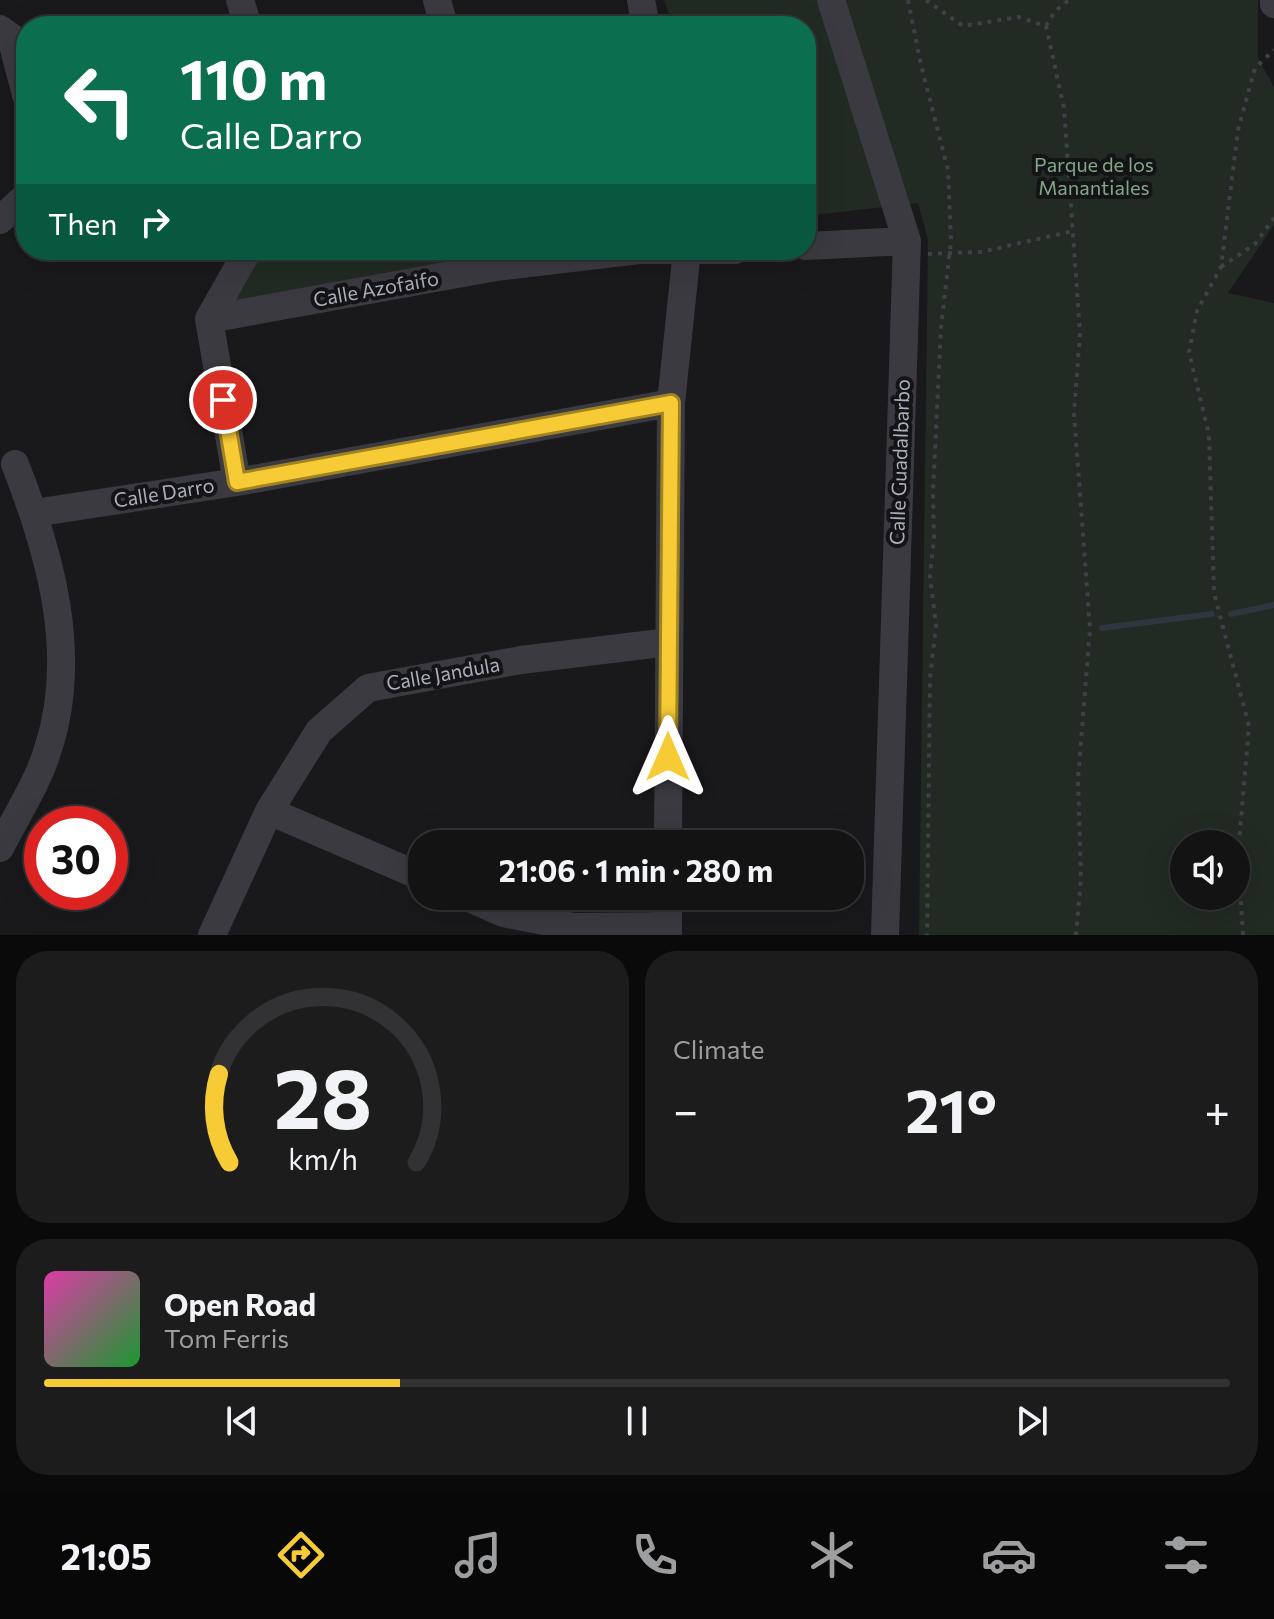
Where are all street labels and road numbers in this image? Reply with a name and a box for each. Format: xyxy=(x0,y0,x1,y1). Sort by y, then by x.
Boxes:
street label: Calle Azofaifo xyxy=(311,265,440,311)
street label: Calle Guadalbarbo xyxy=(884,379,914,545)
street label: Calle Darro xyxy=(112,472,216,512)
street label: Calle Jandula xyxy=(384,651,501,695)

